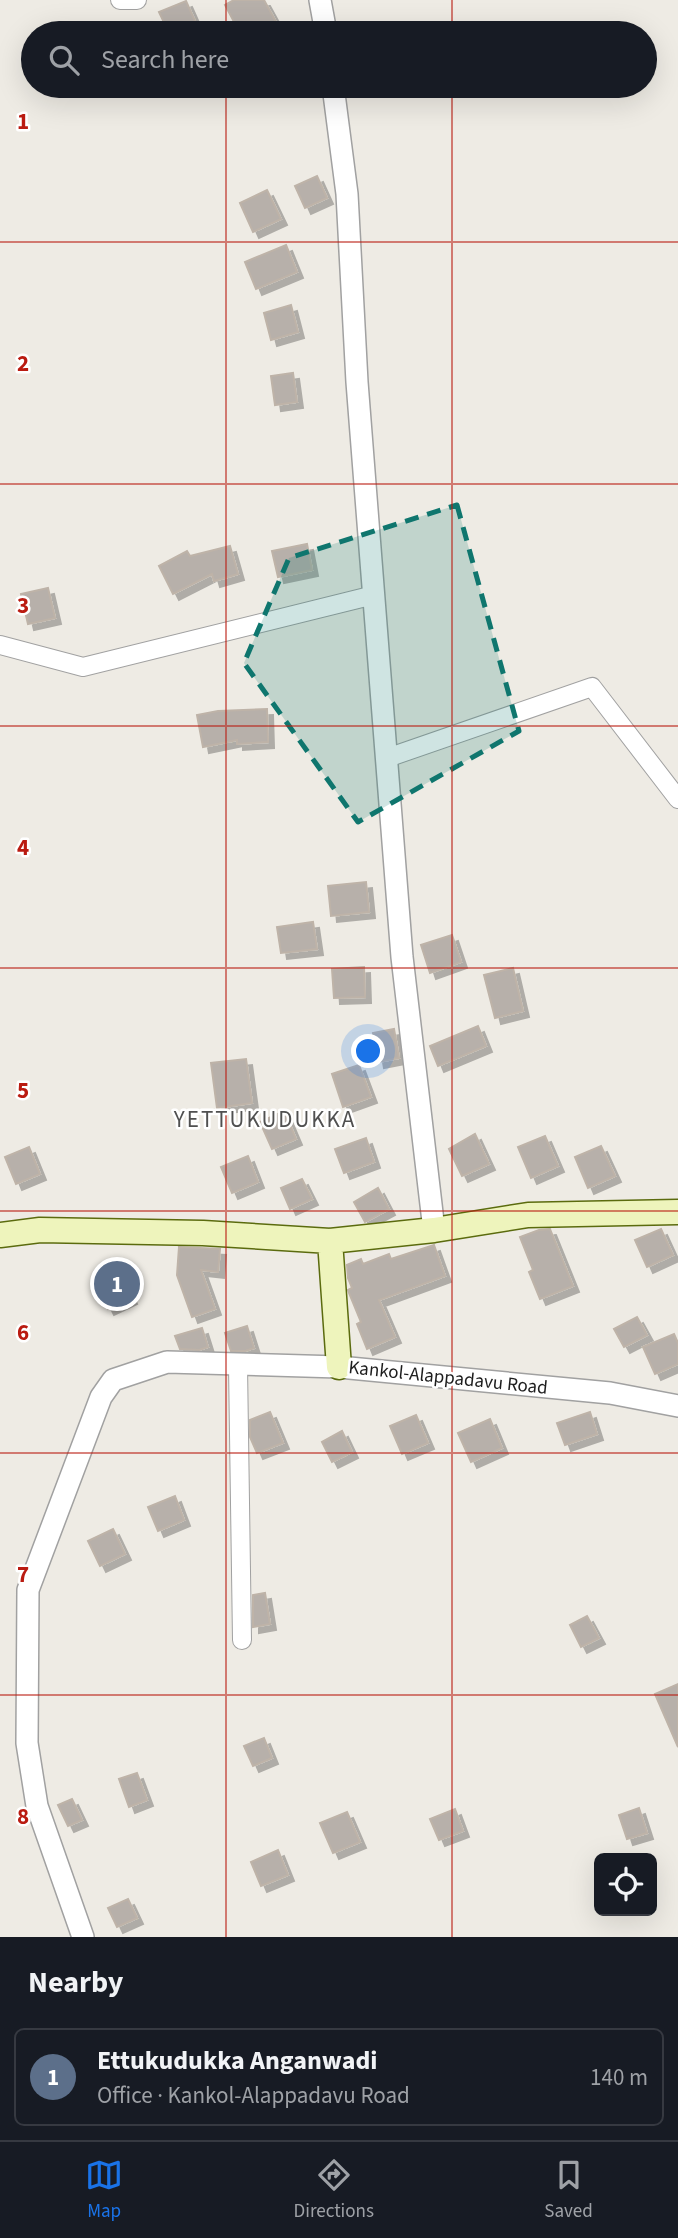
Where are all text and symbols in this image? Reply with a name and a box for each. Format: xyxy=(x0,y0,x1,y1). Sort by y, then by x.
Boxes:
search box xyxy=(21,21,657,98)
icon: search xyxy=(45,41,83,79)
text: Search here xyxy=(101,41,229,78)
text: 1 xyxy=(17,105,29,138)
text: 2 xyxy=(17,347,29,380)
text: 3 xyxy=(17,589,29,622)
text: 4 xyxy=(17,831,29,864)
your location xyxy=(351,1034,385,1068)
text: 5 xyxy=(17,1074,29,1107)
district label: YETTUKUDUKKA xyxy=(173,1103,356,1136)
pin: 1 xyxy=(94,1258,140,1310)
text: 6 xyxy=(17,1316,29,1349)
street label: Kankol-Alappadavu Road xyxy=(347,1354,549,1402)
text: 7 xyxy=(17,1558,29,1591)
text: 8 xyxy=(17,1800,29,1833)
map controls xyxy=(594,1853,657,1916)
button: locate xyxy=(594,1853,657,1916)
text: Nearby xyxy=(28,1961,123,2004)
text: Ettukudukka Anganwadi xyxy=(97,2042,377,2079)
text: 1 xyxy=(47,2061,59,2094)
text: 140 m xyxy=(590,2061,648,2094)
text: Office · Kankol-Alappadavu Road xyxy=(97,2079,410,2112)
tab: Map xyxy=(85,2156,123,2225)
tab: Directions xyxy=(294,2156,374,2225)
tab: Saved xyxy=(544,2156,593,2225)

